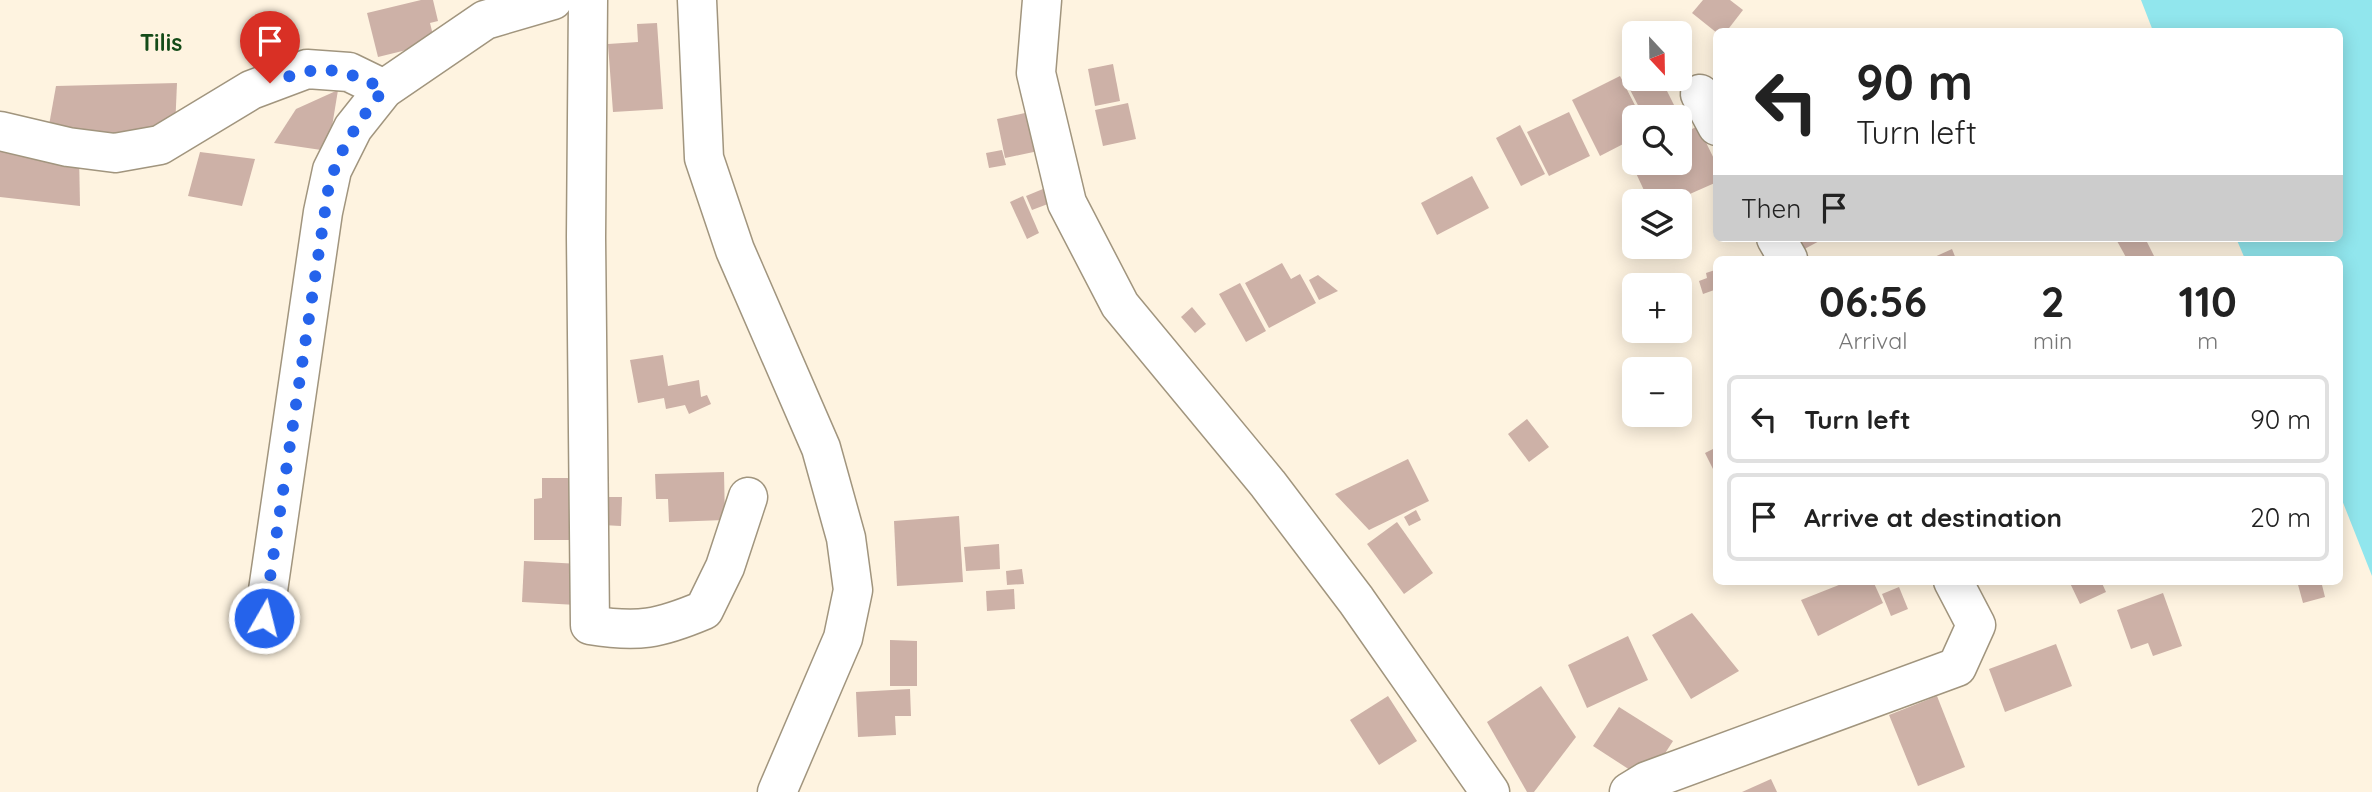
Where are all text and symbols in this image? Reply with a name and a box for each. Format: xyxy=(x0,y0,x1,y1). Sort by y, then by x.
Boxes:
pin xyxy=(240,11,300,83)
north arrow xyxy=(1622,21,1692,91)
map controls xyxy=(1622,21,1692,427)
icon: arrive xyxy=(251,22,289,60)
district label: Tilis xyxy=(140,28,182,57)
text: 90 m xyxy=(1856,51,1973,112)
icon: left xyxy=(1741,56,1832,147)
button: search xyxy=(1622,105,1692,175)
text: Turn left xyxy=(1856,112,1977,152)
button: layers xyxy=(1622,189,1692,259)
icon: arrive xyxy=(1815,189,1853,227)
text: Then xyxy=(1741,192,1801,225)
button: + xyxy=(1622,273,1692,343)
text: 06:56 xyxy=(1819,275,1927,328)
text: 2 xyxy=(2041,275,2065,328)
text: 110 xyxy=(2178,275,2237,328)
text: Arrival xyxy=(1839,326,1907,355)
text: min xyxy=(2033,326,2072,355)
text: m xyxy=(2197,326,2218,355)
button: − xyxy=(1622,357,1692,427)
icon: left xyxy=(1745,400,1783,438)
text: Turn left xyxy=(1804,403,1911,436)
text: 90 m xyxy=(2250,403,2311,436)
icon: arrive xyxy=(1745,498,1783,536)
text: Arrive at destination xyxy=(1804,501,2062,534)
text: 20 m xyxy=(2250,501,2311,534)
position arrow xyxy=(227,581,301,655)

